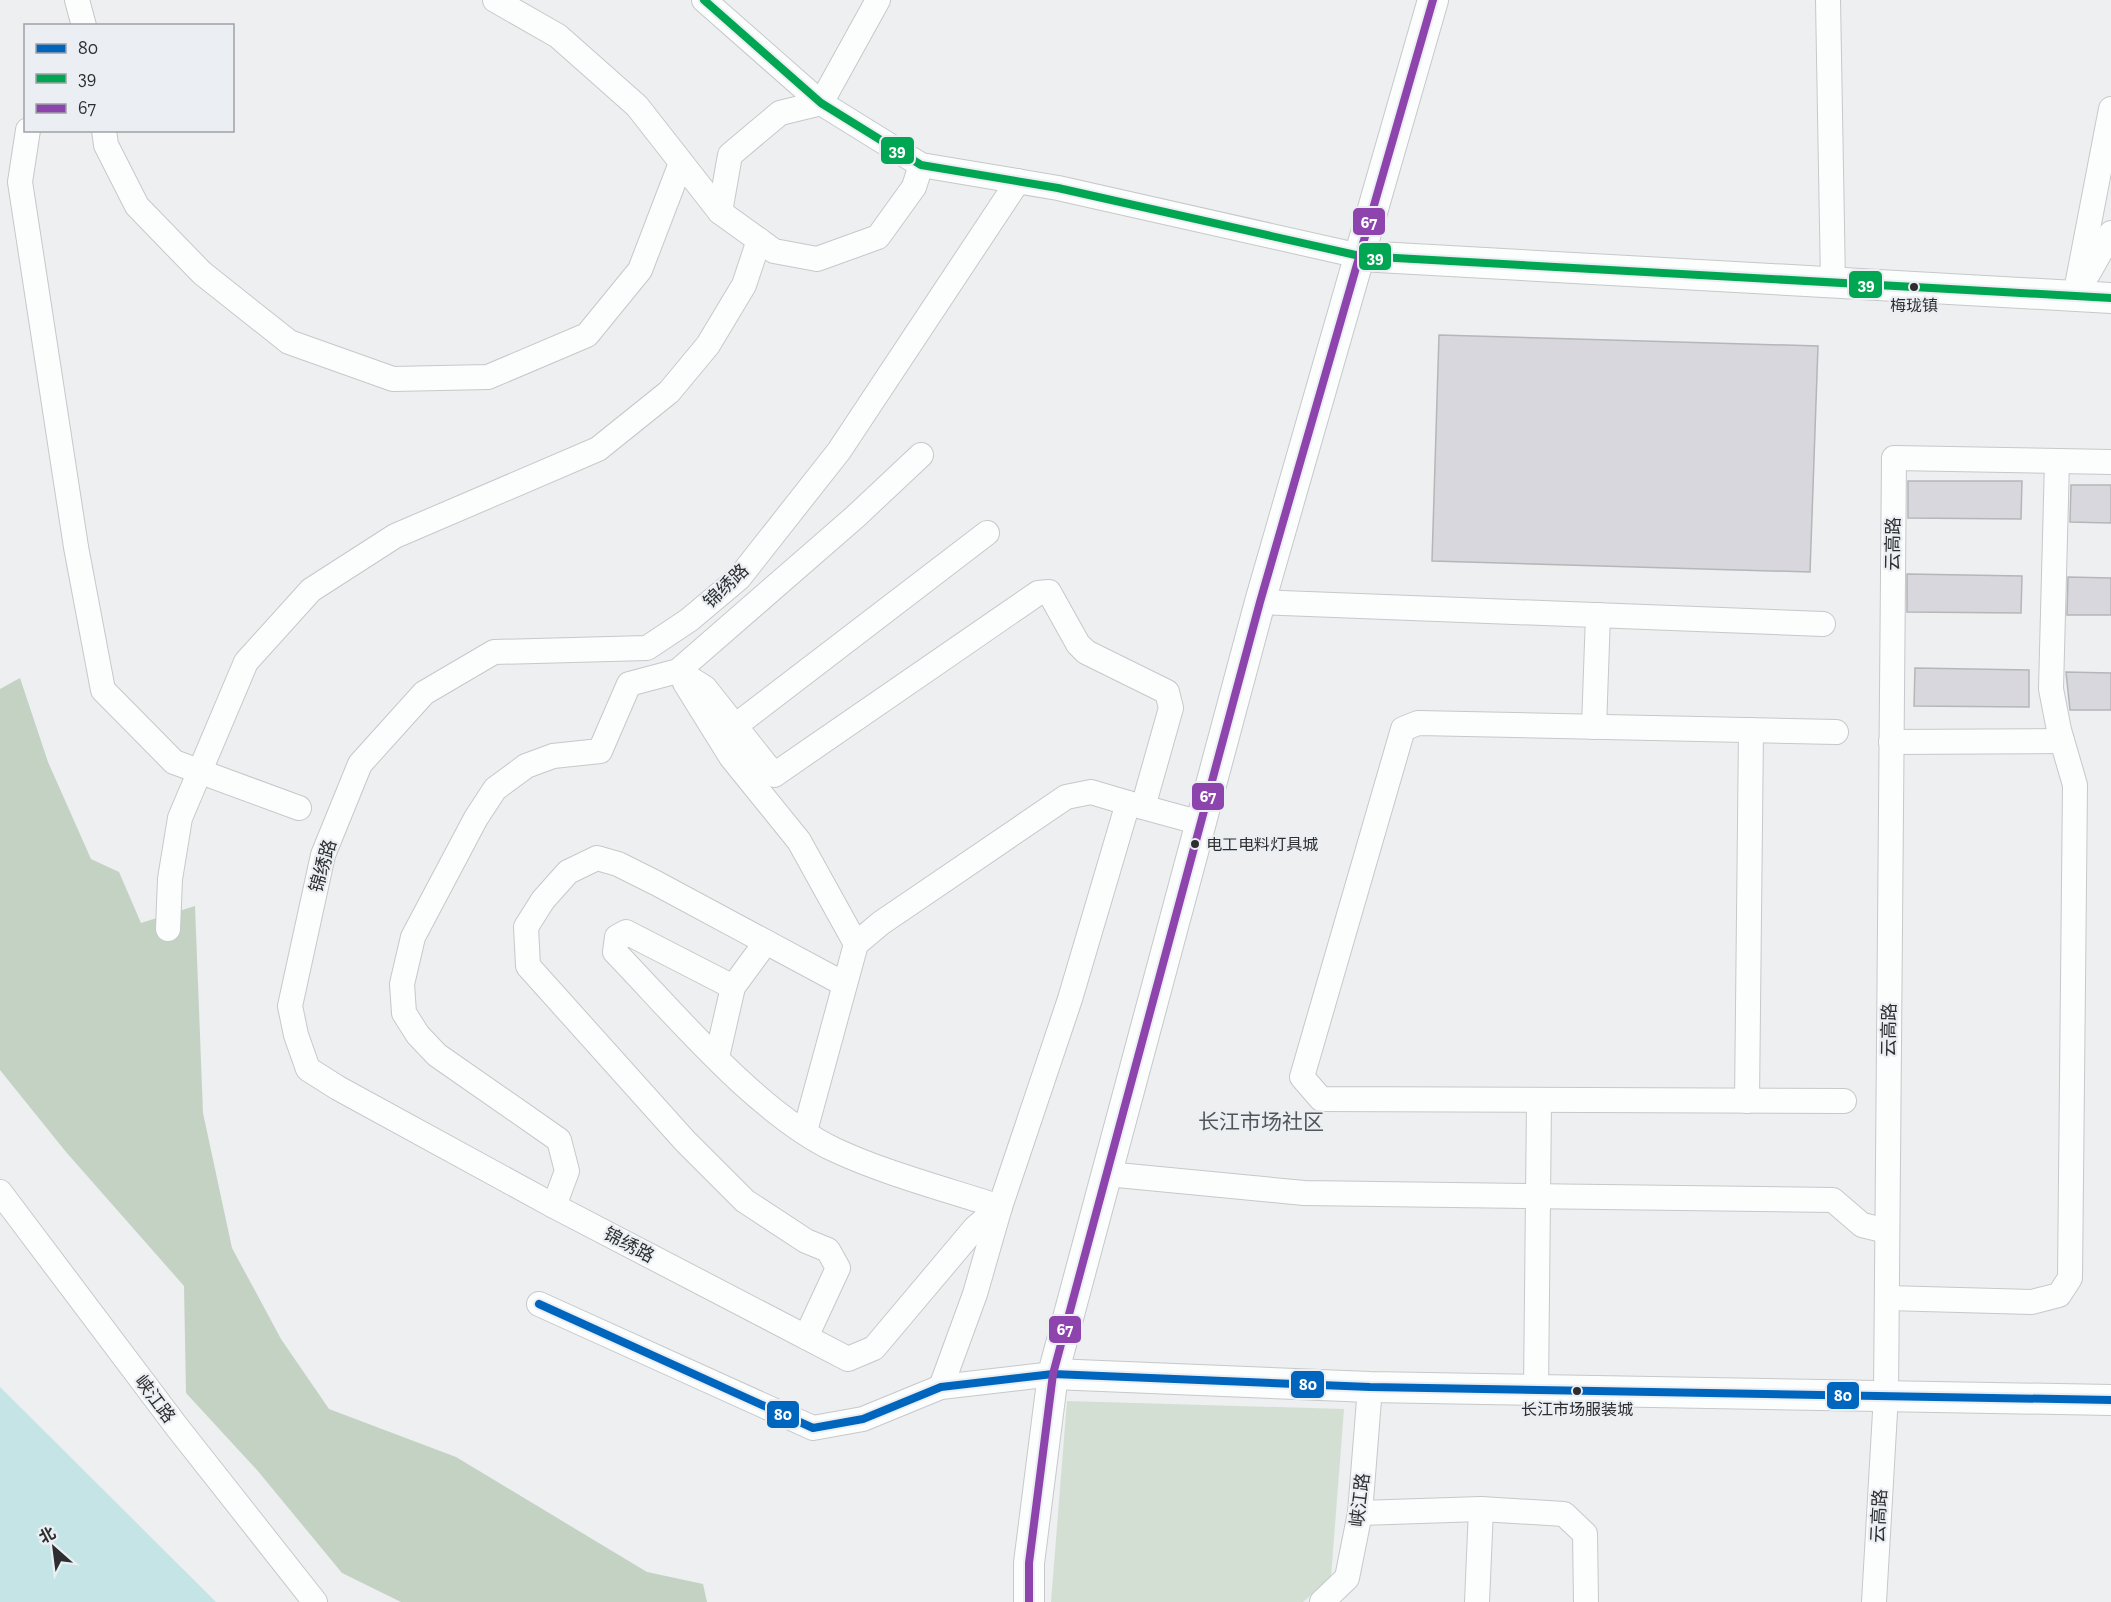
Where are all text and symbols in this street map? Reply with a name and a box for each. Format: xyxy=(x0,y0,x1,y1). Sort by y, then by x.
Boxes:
legend xyxy=(24,24,234,132)
text: 80 xyxy=(78,37,98,59)
text: 39 xyxy=(78,67,96,89)
text: 67 xyxy=(78,97,97,119)
line badge: 39 xyxy=(880,136,915,165)
text: 39 xyxy=(888,141,906,160)
line badge: 67 xyxy=(1352,207,1386,236)
text: 67 xyxy=(1361,213,1377,232)
line badge: 39 xyxy=(1358,242,1392,271)
text: 39 xyxy=(1366,248,1384,267)
line badge: 39 xyxy=(1848,270,1883,299)
text: 39 xyxy=(1857,275,1875,294)
marker: 梅珑镇 xyxy=(1908,281,1920,293)
place label: 梅珑镇 xyxy=(1890,296,1938,315)
street label: 云高路 xyxy=(1882,517,1904,571)
street label: 锦绣路 xyxy=(699,559,753,613)
line badge: 67 xyxy=(1191,782,1225,811)
text: 67 xyxy=(1200,787,1216,806)
place label: 电工电料灯具城 xyxy=(1206,835,1318,854)
street label: 锦绣路 xyxy=(305,837,341,895)
marker: 电工电料灯具城 xyxy=(1189,838,1201,850)
street label: 云高路 xyxy=(1878,1003,1900,1057)
district label: 长江市场社区 xyxy=(1198,1109,1324,1134)
street label: 锦绣路 xyxy=(600,1223,658,1267)
line badge: 67 xyxy=(1048,1315,1082,1344)
text: 67 xyxy=(1057,1320,1073,1339)
line badge: 80 xyxy=(1290,1370,1325,1399)
street label: 峡江路 xyxy=(130,1371,180,1427)
text: 80 xyxy=(1299,1375,1317,1394)
line badge: 80 xyxy=(1826,1381,1860,1410)
marker: 长江市场服装城 xyxy=(1571,1385,1583,1397)
text: 80 xyxy=(1834,1386,1852,1405)
line badge: 80 xyxy=(766,1400,800,1429)
place label: 长江市场服装城 xyxy=(1521,1400,1633,1419)
text: 80 xyxy=(774,1405,792,1424)
street label: 峡江路 xyxy=(1346,1472,1374,1528)
street label: 云高路 xyxy=(1867,1488,1891,1544)
north arrow xyxy=(24,1518,84,1578)
text: 北 xyxy=(36,1523,59,1547)

